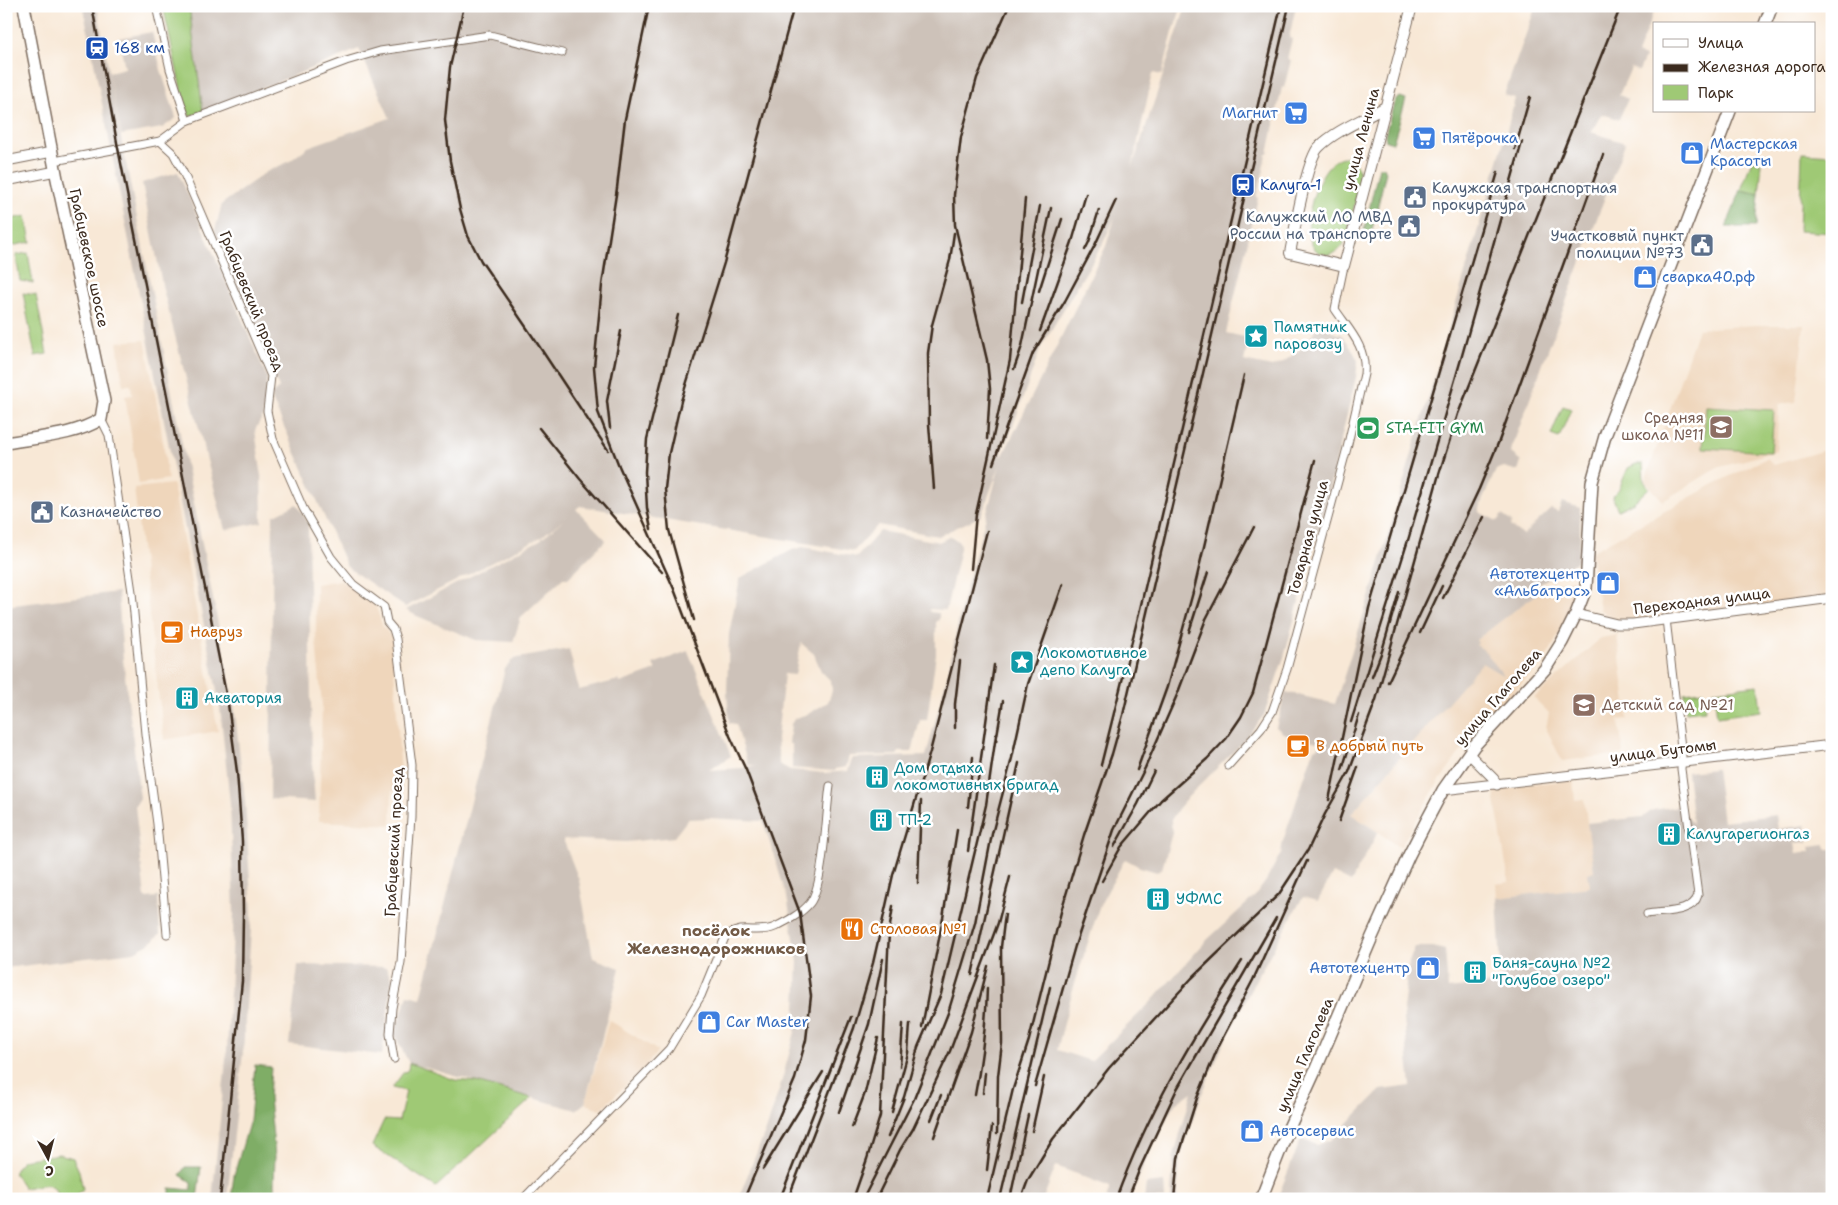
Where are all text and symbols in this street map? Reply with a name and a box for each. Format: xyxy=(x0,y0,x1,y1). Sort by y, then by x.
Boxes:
legend xyxy=(1653,22,1816,112)
text: Улица xyxy=(1698,33,1744,53)
station icon: 168 км xyxy=(84,35,110,61)
place label: 168 км xyxy=(114,38,165,58)
text: Железная дорога xyxy=(1698,57,1826,77)
text: Парк xyxy=(1698,83,1734,103)
street label: улица Ленина xyxy=(1338,85,1384,192)
supermarket icon: Магнит xyxy=(1283,100,1309,126)
place label: Магнит xyxy=(1222,103,1278,123)
supermarket icon: Пятёрочка xyxy=(1411,125,1437,151)
place label: Пятёрочка xyxy=(1442,128,1519,148)
place label: Мастерская Красоты xyxy=(1710,134,1798,171)
shop icon: Мастерская Красоты xyxy=(1679,140,1705,166)
station icon: Калуга-1 xyxy=(1230,172,1256,198)
place label: Калуга-1 xyxy=(1260,175,1322,195)
place label: Калужская транспортная прокуратура xyxy=(1432,178,1617,215)
public building icon: Калужская транспортная прокуратура xyxy=(1402,184,1428,210)
street label: Грабцевское шоссе xyxy=(65,187,113,329)
place label: Калужский ЛО МВД России на транспорте xyxy=(1230,207,1393,244)
public building icon: Калужский ЛО МВД России на транспорте xyxy=(1396,213,1422,239)
place label: Участковый пункт полиции №73 xyxy=(1551,226,1684,263)
street label: Грабцевский проезд xyxy=(215,228,289,375)
public building icon: Участковый пункт полиции №73 xyxy=(1689,232,1715,258)
shop icon: сварка40.рф xyxy=(1632,264,1658,290)
place label: сварка40.рф xyxy=(1662,267,1756,287)
place label: Памятник паровозу xyxy=(1274,317,1347,354)
place icon: Памятник паровозу xyxy=(1243,323,1269,349)
place label: Средняя школа №11 xyxy=(1621,408,1704,445)
school or university icon: Средняя школа №11 xyxy=(1708,414,1734,440)
sports icon: STA-FIT GYM xyxy=(1355,415,1381,441)
place label: STA-FIT GYM xyxy=(1386,418,1484,438)
street label: Товарная улица xyxy=(1283,477,1333,598)
public building icon: Казначейство xyxy=(29,499,55,525)
place label: Казначейство xyxy=(60,502,162,522)
place label: Автотехцентр «Альбатрос» xyxy=(1489,564,1590,601)
shop icon: Автотехцентр «Альбатрос» xyxy=(1595,570,1621,596)
street label: Переходная улица xyxy=(1633,583,1772,619)
cafe icon: Навруз xyxy=(159,619,185,645)
place label: Навруз xyxy=(190,622,243,642)
place label: Локомотивное депо Калуга xyxy=(1040,643,1147,680)
street label: улица Глаголева xyxy=(1450,644,1546,750)
place icon: Локомотивное депо Калуга xyxy=(1009,649,1035,675)
building icon: Акватория xyxy=(174,685,200,711)
place label: Акватория xyxy=(204,688,282,708)
school or university icon: Детский сад №21 xyxy=(1571,692,1597,718)
place label: Детский сад №21 xyxy=(1602,695,1734,715)
cafe icon: В добрый путь xyxy=(1285,733,1311,759)
street label: улица Бутомы xyxy=(1609,735,1717,767)
place label: В добрый путь xyxy=(1316,736,1424,756)
place label: Дом отдыха локомотивных бригад xyxy=(894,758,1059,795)
building icon: Дом отдыха локомотивных бригад xyxy=(864,764,890,790)
street label: Грабцевский проезд xyxy=(380,766,408,917)
building icon: ТП-2 xyxy=(868,807,894,833)
place label: ТП-2 xyxy=(898,810,932,830)
building icon: Калугарегионгаз xyxy=(1656,821,1682,847)
place label: Калугарегионгаз xyxy=(1686,824,1810,844)
building icon: УФМС xyxy=(1145,886,1171,912)
place label: УФМС xyxy=(1176,889,1222,909)
restaurant icon: Столовая №1 xyxy=(839,916,865,942)
place label: Столовая №1 xyxy=(870,919,967,939)
district label: посёлок Железнодорожников xyxy=(627,920,805,959)
place label: Баня-сауна №2 "Голубое озеро" xyxy=(1492,953,1611,990)
shop icon: Автотехцентр xyxy=(1415,955,1441,981)
place label: Автотехцентр xyxy=(1309,958,1410,978)
building icon: Баня-сауна №2 "Голубое озеро" xyxy=(1462,959,1488,985)
street label: улица Глаголева xyxy=(1272,994,1338,1115)
shop icon: Car Master xyxy=(696,1009,722,1035)
place label: Car Master xyxy=(726,1012,809,1032)
shop icon: Автосервис xyxy=(1239,1118,1265,1144)
place label: Автосервис xyxy=(1270,1121,1354,1141)
north arrow xyxy=(22,1132,72,1182)
text: С xyxy=(44,1161,55,1180)

